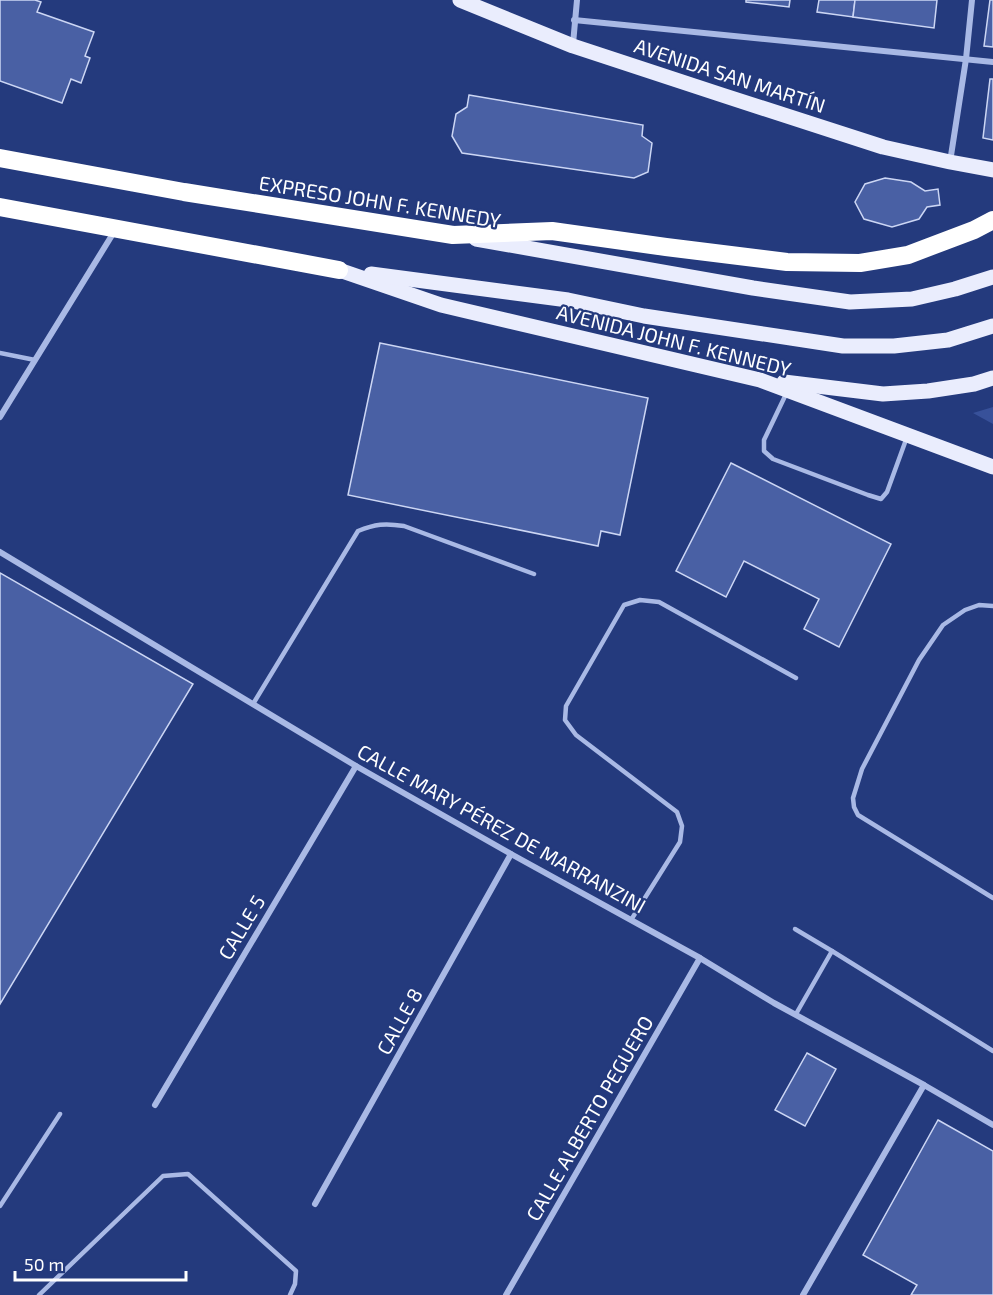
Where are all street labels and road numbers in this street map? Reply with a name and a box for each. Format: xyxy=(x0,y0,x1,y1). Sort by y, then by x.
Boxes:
street label: AVENIDA SAN MARTÍN xyxy=(631,33,829,117)
street label: EXPRESO JOHN F. KENNEDY xyxy=(257,170,503,232)
street label: AVENIDA JOHN F. KENNEDY xyxy=(554,299,794,381)
street label: CALLE MARY PÉREZ DE MARRANZINI xyxy=(354,738,650,918)
street label: CALLE 5 xyxy=(212,890,270,964)
street label: CALLE 8 xyxy=(371,984,427,1058)
street label: CALLE ALBERTO PEGUERO xyxy=(520,1011,658,1225)

